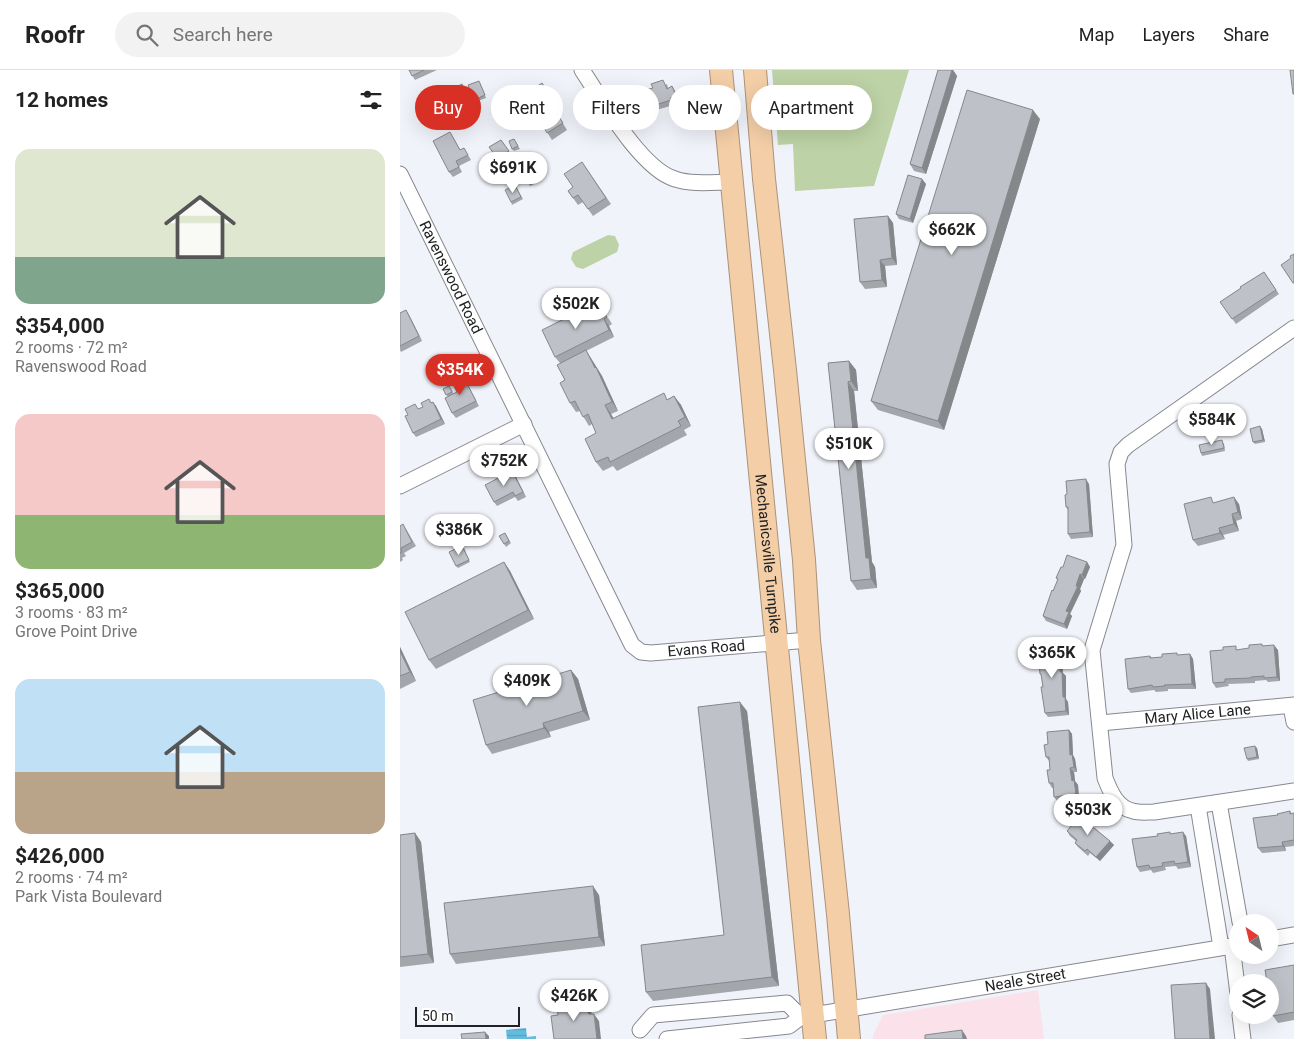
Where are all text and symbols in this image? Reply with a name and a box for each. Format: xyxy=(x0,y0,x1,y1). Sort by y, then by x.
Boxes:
search box xyxy=(115,12,465,57)
text: Roofr xyxy=(25,21,85,49)
icon: search xyxy=(133,21,161,49)
text: Search here xyxy=(173,23,273,46)
text: Map xyxy=(1079,24,1114,45)
text: Layers xyxy=(1142,24,1195,45)
text: Share xyxy=(1223,24,1269,45)
chip: Buy xyxy=(415,85,481,130)
chip: Rent xyxy=(491,85,563,130)
chip: Filters xyxy=(573,85,659,130)
chip: New xyxy=(669,85,741,130)
chip: Apartment xyxy=(751,85,872,130)
icon: filters xyxy=(357,86,385,114)
text: 12 homes xyxy=(15,88,108,112)
pin: $691K xyxy=(478,152,548,194)
text: $691K xyxy=(490,158,536,177)
icon: home xyxy=(155,182,245,272)
pin: $662K xyxy=(917,214,987,256)
street label: Ravenswood Road xyxy=(415,218,486,337)
text: $662K xyxy=(929,220,975,239)
pin: $502K xyxy=(541,288,611,330)
text: $502K xyxy=(553,294,599,313)
text: $354,000 xyxy=(15,314,105,338)
text: 2 rooms · 72 m² xyxy=(15,338,128,357)
pin: $354K xyxy=(425,354,495,396)
text: Ravenswood Road xyxy=(15,357,147,376)
text: $354K xyxy=(437,360,483,379)
pin: $584K xyxy=(1177,404,1247,446)
text: $584K xyxy=(1189,410,1235,429)
pin: $510K xyxy=(814,428,884,470)
text: $510K xyxy=(826,434,872,453)
pin: $752K xyxy=(469,444,539,487)
icon: home xyxy=(155,447,245,537)
text: $752K xyxy=(481,451,527,470)
street label: Mechanicsville Turnpike xyxy=(751,473,785,634)
pin: $386K xyxy=(424,514,494,556)
text: $386K xyxy=(436,520,482,539)
text: $365,000 xyxy=(15,579,105,603)
text: 3 rooms · 83 m² xyxy=(15,603,128,622)
text: Grove Point Drive xyxy=(15,622,137,641)
street label: Evans Road xyxy=(667,636,746,661)
pin: $365K xyxy=(1017,636,1087,679)
text: $365K xyxy=(1029,643,1075,662)
pin: $409K xyxy=(492,664,562,707)
text: $409K xyxy=(504,671,550,690)
street label: Mary Alice Lane xyxy=(1144,700,1251,728)
icon: home xyxy=(155,712,245,802)
pin: $503K xyxy=(1053,794,1123,836)
text: $503K xyxy=(1065,800,1111,819)
text: $426,000 xyxy=(15,844,105,868)
text: 2 rooms · 74 m² xyxy=(15,868,128,887)
text: Park Vista Boulevard xyxy=(15,887,162,906)
north arrow xyxy=(1229,914,1279,964)
map controls xyxy=(1229,914,1279,1024)
street label: Neale Street xyxy=(983,965,1067,996)
button: layers xyxy=(1229,974,1279,1024)
pin: $426K xyxy=(539,980,609,1022)
text: $426K xyxy=(551,986,597,1005)
scale bar xyxy=(415,1004,520,1027)
text: 50 m xyxy=(422,1008,454,1024)

